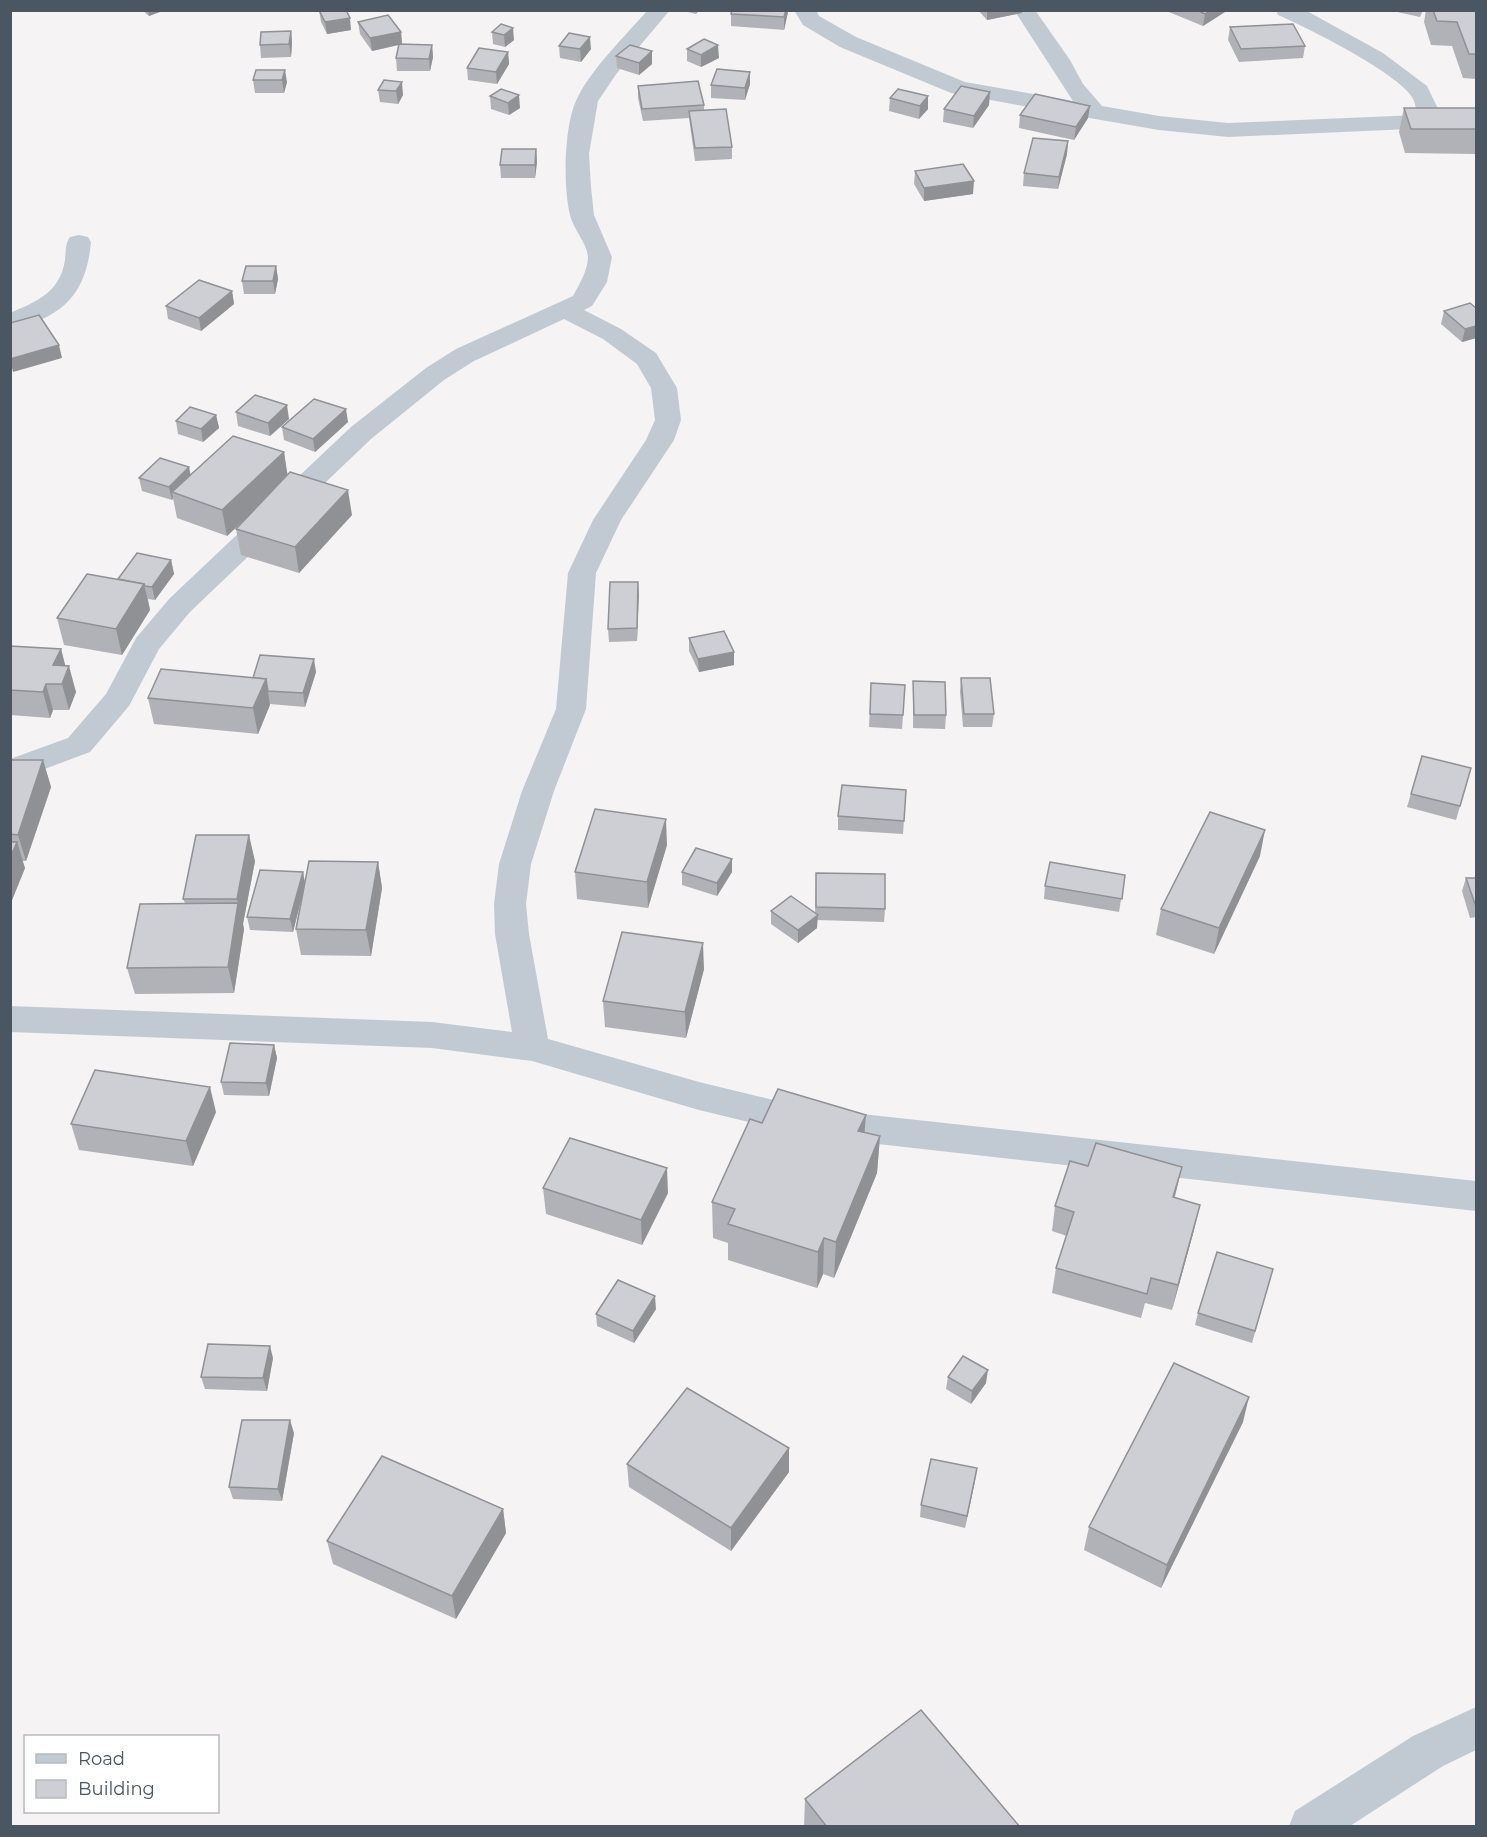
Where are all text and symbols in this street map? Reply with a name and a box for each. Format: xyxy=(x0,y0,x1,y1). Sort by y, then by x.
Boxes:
legend xyxy=(24,1735,219,1813)
text: Road xyxy=(78,1748,125,1770)
text: Building xyxy=(78,1778,155,1800)

